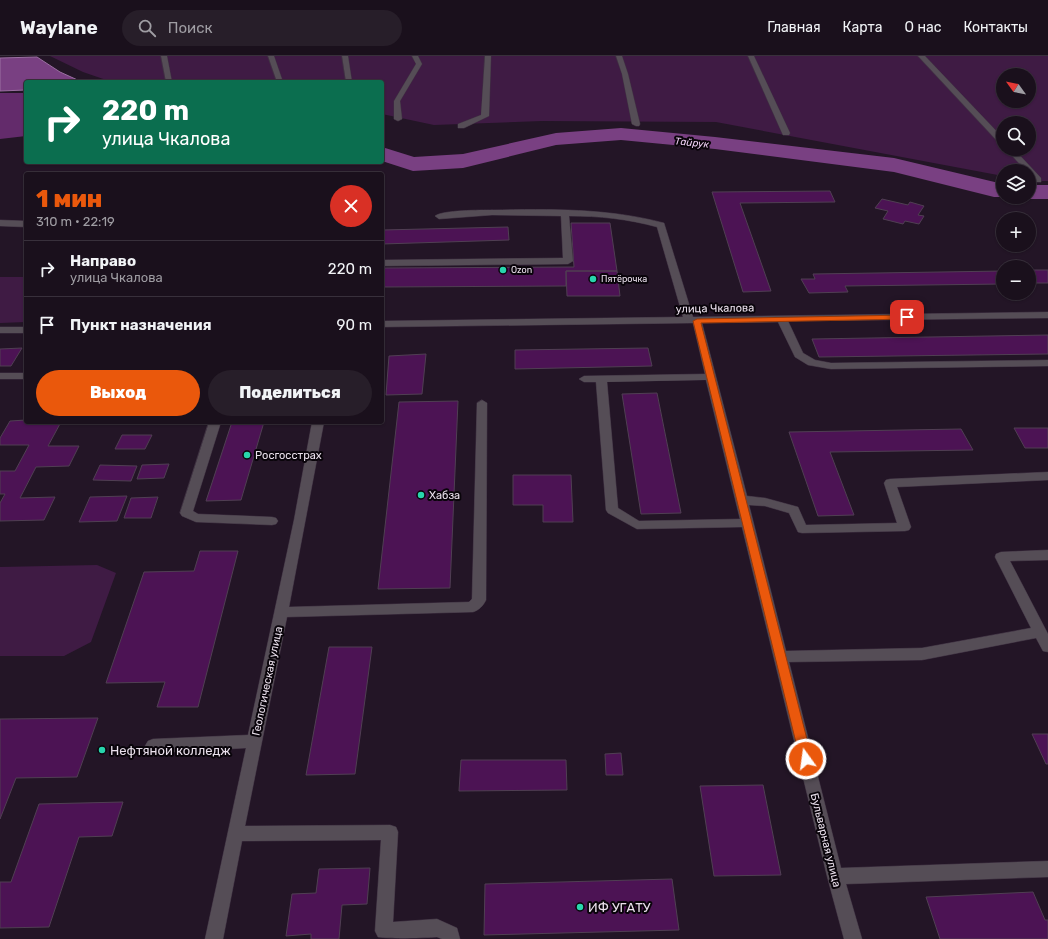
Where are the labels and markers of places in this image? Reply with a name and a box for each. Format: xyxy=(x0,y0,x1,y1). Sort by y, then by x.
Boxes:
marker: Ozon xyxy=(498,265,508,275)
place label: Ozon xyxy=(511,265,532,275)
marker: Пятёрочка xyxy=(588,274,598,284)
place label: Пятёрочка xyxy=(601,274,647,284)
pin xyxy=(890,300,924,334)
place label: Росгосстрах xyxy=(255,449,322,462)
marker: Росгосстрах xyxy=(242,450,252,460)
place label: Хабза xyxy=(429,489,460,502)
marker: Хабза xyxy=(416,490,426,500)
place label: Нефтяной колледж xyxy=(110,743,231,758)
marker: Нефтяной колледж xyxy=(97,745,107,755)
place label: ИФ УГАТУ xyxy=(588,900,651,915)
marker: ИФ УГАТУ xyxy=(575,902,585,912)

